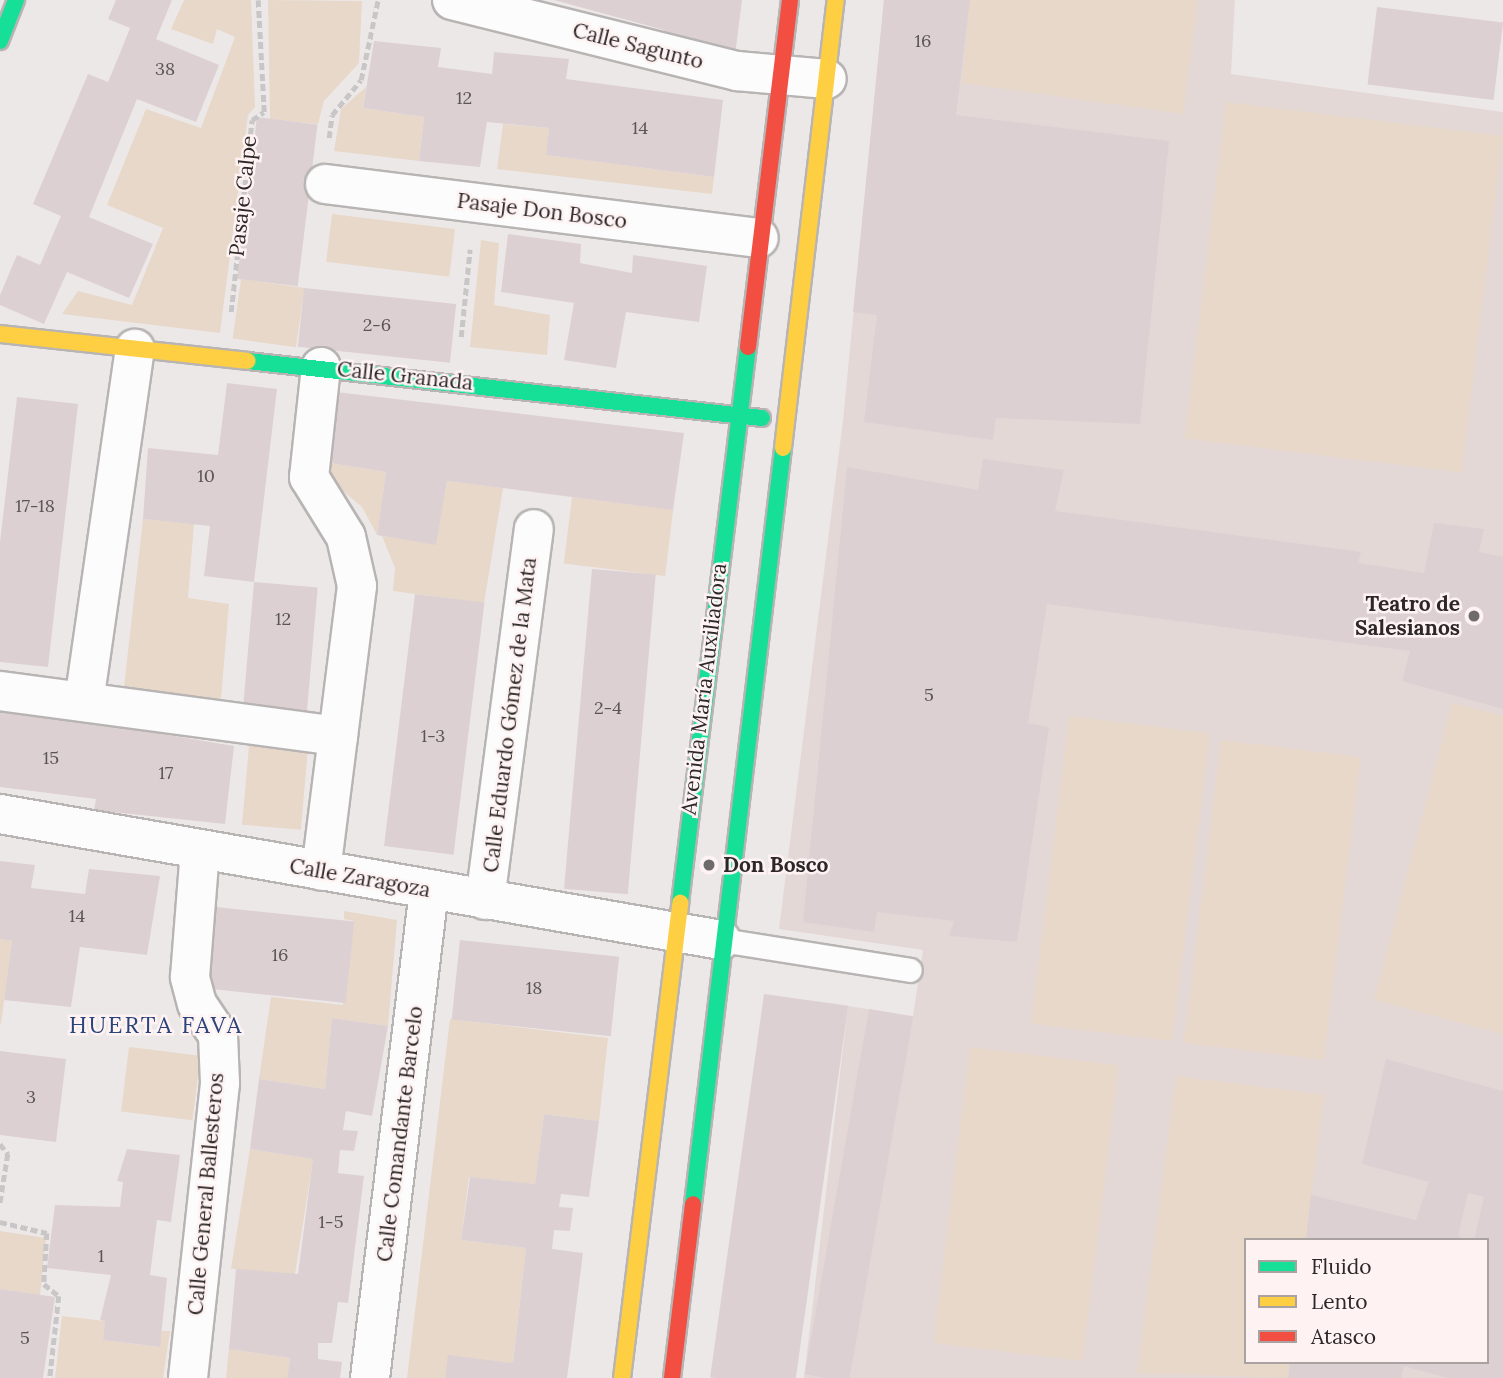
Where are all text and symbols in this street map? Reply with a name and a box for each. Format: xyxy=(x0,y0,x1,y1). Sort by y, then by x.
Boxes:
street label: Calle Sagunto xyxy=(570,18,706,74)
house number: 16 xyxy=(915,30,931,52)
house number: 38 xyxy=(155,58,175,80)
house number: 12 xyxy=(456,87,472,109)
house number: 14 xyxy=(632,117,648,139)
street label: Pasaje Calpe xyxy=(224,134,262,258)
street label: Pasaje Don Bosco xyxy=(456,188,628,234)
house number: 2-6 xyxy=(363,314,391,336)
street label: Calle Granada xyxy=(336,356,474,396)
house number: 10 xyxy=(197,465,215,487)
house number: 17-18 xyxy=(15,495,55,517)
street label: Calle Eduardo Gómez de la Mata xyxy=(478,556,542,874)
street label: Avenida María Auxiliadora xyxy=(676,562,732,816)
place label: Teatro de Salesianos xyxy=(1355,591,1460,641)
house number: 12 xyxy=(275,608,291,630)
marker: Teatro de Salesianos xyxy=(1466,608,1482,624)
house number: 5 xyxy=(924,684,934,706)
house number: 2-4 xyxy=(594,697,622,719)
house number: 1-3 xyxy=(421,725,445,747)
house number: 15 xyxy=(43,747,59,769)
house number: 17 xyxy=(159,762,173,784)
place label: Don Bosco xyxy=(723,852,828,878)
street label: Calle Zaragoza xyxy=(288,853,432,903)
marker: Don Bosco xyxy=(701,857,717,873)
house number: 14 xyxy=(69,905,85,927)
house number: 16 xyxy=(272,944,288,966)
house number: 18 xyxy=(526,977,542,999)
street label: Calle Comandante Barcelo xyxy=(372,1005,428,1263)
district label: HUERTA FAVA xyxy=(70,1011,242,1039)
street label: Calle General Ballesteros xyxy=(183,1072,229,1316)
house number: 3 xyxy=(26,1086,36,1108)
house number: 1-5 xyxy=(319,1211,343,1233)
legend xyxy=(1244,1238,1489,1364)
house number: 1 xyxy=(98,1245,104,1267)
text: Fluido xyxy=(1311,1253,1372,1280)
text: Lento xyxy=(1311,1288,1368,1315)
text: Atasco xyxy=(1311,1323,1376,1350)
house number: 5 xyxy=(20,1327,30,1349)

